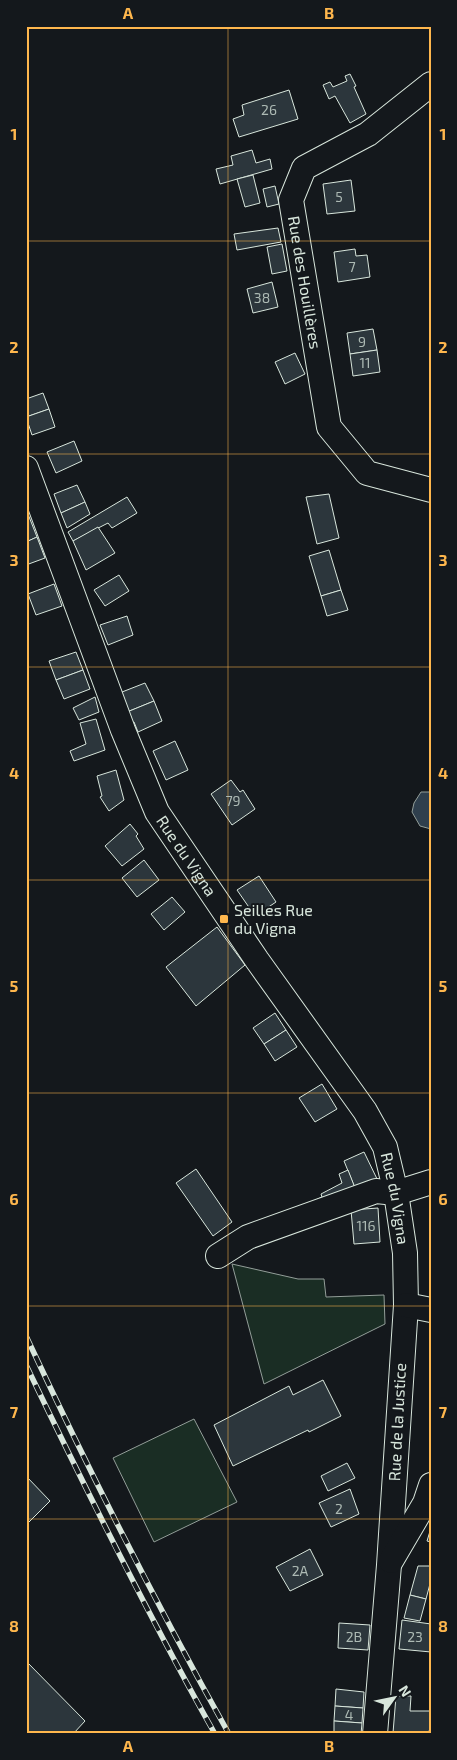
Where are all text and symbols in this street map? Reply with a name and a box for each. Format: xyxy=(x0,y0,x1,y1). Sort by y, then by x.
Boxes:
text: A xyxy=(123,3,134,22)
text: B xyxy=(324,3,334,22)
house number: 26 xyxy=(261,101,277,118)
text: 1 xyxy=(11,124,17,143)
text: 1 xyxy=(440,124,446,143)
house number: 5 xyxy=(335,188,343,205)
street label: Rue des Houillères xyxy=(285,214,326,350)
house number: 7 xyxy=(348,258,356,275)
house number: 38 xyxy=(254,289,270,306)
house number: 9 xyxy=(358,333,366,350)
text: 2 xyxy=(9,337,19,356)
text: 2 xyxy=(438,337,448,356)
house number: 11 xyxy=(359,354,371,371)
text: 3 xyxy=(9,550,19,569)
text: 3 xyxy=(438,550,448,569)
text: 4 xyxy=(9,763,19,782)
text: 4 xyxy=(438,763,448,782)
house number: 79 xyxy=(225,792,241,809)
street label: Rue du Vigna xyxy=(153,811,221,900)
place label: Seilles Rue du Vigna xyxy=(234,900,313,937)
marker: Seilles Rue du Vigna xyxy=(218,913,230,925)
text: 5 xyxy=(10,976,19,995)
text: 5 xyxy=(439,976,448,995)
street label: Rue du Vigna xyxy=(378,1150,414,1246)
text: 6 xyxy=(9,1189,19,1208)
text: 6 xyxy=(438,1189,448,1208)
house number: 116 xyxy=(356,1217,376,1234)
street label: Rue de la Justice xyxy=(384,1362,409,1482)
text: 7 xyxy=(10,1402,19,1421)
text: 7 xyxy=(439,1402,448,1421)
house number: 2 xyxy=(335,1500,343,1517)
house number: 2A xyxy=(292,1562,309,1579)
text: 8 xyxy=(9,1616,19,1635)
text: 8 xyxy=(438,1616,448,1635)
house number: 2B xyxy=(346,1628,362,1645)
house number: 23 xyxy=(407,1628,423,1645)
north arrow xyxy=(370,1672,420,1722)
text: N xyxy=(395,1682,415,1700)
house number: 4 xyxy=(345,1706,353,1723)
text: A xyxy=(123,1736,134,1755)
text: B xyxy=(324,1736,334,1755)

